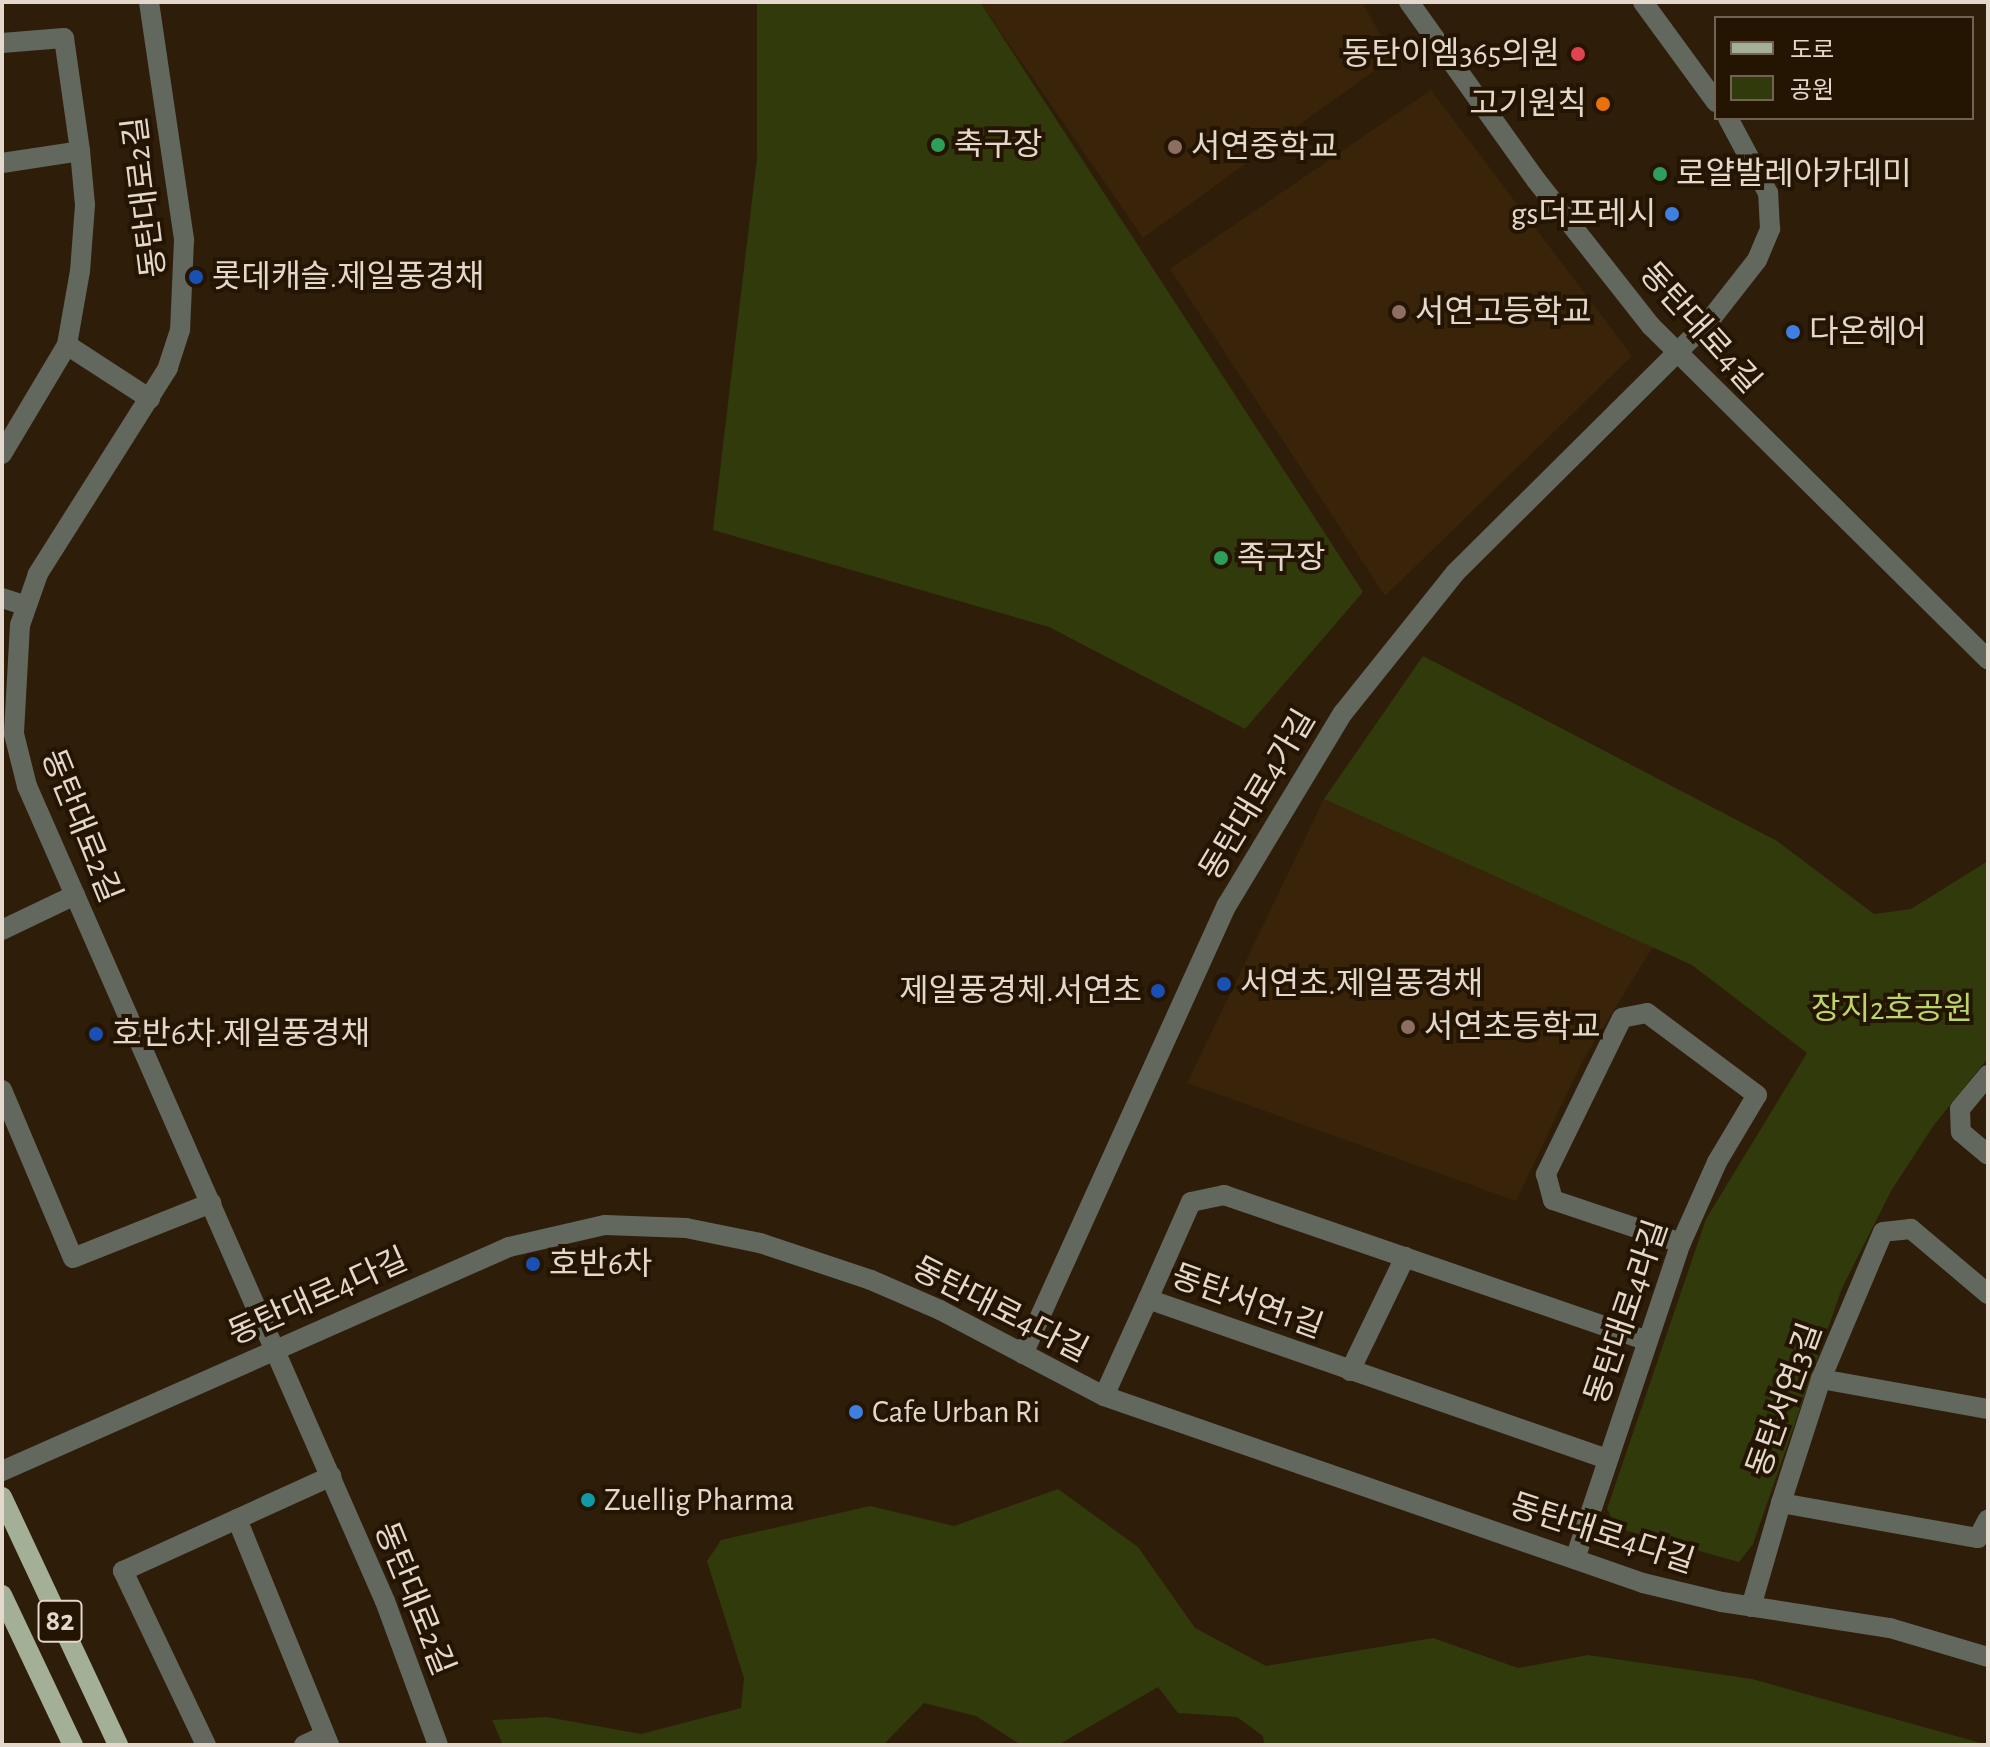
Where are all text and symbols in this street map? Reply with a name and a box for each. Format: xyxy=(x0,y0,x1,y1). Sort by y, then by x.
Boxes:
legend xyxy=(1714,16,1974,120)
place label: 동탄이엠365의원 xyxy=(1342,35,1560,73)
text: 도로 xyxy=(1790,39,1834,63)
marker: 동탄이엠365의원 xyxy=(1567,43,1589,65)
text: 공원 xyxy=(1790,79,1834,103)
place label: 고기원칙 xyxy=(1469,85,1587,123)
marker: 고기원칙 xyxy=(1594,95,1612,113)
street label: 동탄대로2길 xyxy=(116,114,174,280)
place label: 축구장 xyxy=(954,126,1042,164)
place label: 서연중학교 xyxy=(1191,128,1338,166)
marker: 축구장 xyxy=(929,136,947,154)
marker: 서연중학교 xyxy=(1166,138,1184,156)
place label: 로얄발레아카데미 xyxy=(1676,155,1912,193)
marker: 로얄발레아카데미 xyxy=(1651,165,1669,183)
place label: gs더프레시 xyxy=(1511,195,1656,233)
marker: gs더프레시 xyxy=(1663,205,1681,223)
street label: 동탄대로4길 xyxy=(1631,255,1769,401)
place label: 롯데캐슬.제일풍경채 xyxy=(212,258,484,296)
marker: 롯데캐슬.제일풍경채 xyxy=(187,268,205,286)
place label: 서연고등학교 xyxy=(1415,293,1592,331)
marker: 서연고등학교 xyxy=(1390,303,1408,321)
place label: 다온헤어 xyxy=(1809,313,1927,351)
marker: 다온헤어 xyxy=(1784,323,1802,341)
place label: 족구장 xyxy=(1237,539,1325,577)
marker: 족구장 xyxy=(1212,549,1230,567)
street label: 동탄대로4가길 xyxy=(1192,703,1324,887)
street label: 동탄대로2길 xyxy=(33,744,129,908)
place label: 서연초.제일풍경채 xyxy=(1240,965,1483,1003)
place label: 제일풍경체.서연초 xyxy=(899,972,1142,1010)
marker: 서연초.제일풍경채 xyxy=(1215,975,1233,993)
marker: 제일풍경체.서연초 xyxy=(1149,982,1167,1000)
park label: 장지2호공원 xyxy=(1811,990,1973,1028)
place label: 서연초등학교 xyxy=(1424,1008,1601,1046)
place label: 호반6차.제일풍경채 xyxy=(112,1015,370,1053)
marker: 서연초등학교 xyxy=(1399,1018,1417,1036)
marker: 호반6차.제일풍경채 xyxy=(87,1025,105,1043)
street label: 동탄대로4라길 xyxy=(1578,1215,1676,1409)
street label: 동탄대로4다길 xyxy=(222,1240,414,1354)
place label: 호반6차 xyxy=(549,1245,652,1283)
street label: 동탄대로4다길 xyxy=(906,1249,1094,1371)
marker: 호반6차 xyxy=(524,1255,542,1273)
street label: 동탄서연1길 xyxy=(1166,1257,1328,1347)
street label: 동탄서연3길 xyxy=(1740,1318,1830,1482)
place label: Cafe Urban Ri xyxy=(872,1393,1040,1431)
marker: Cafe Urban Ri xyxy=(847,1403,865,1421)
place label: Zuellig Pharma xyxy=(604,1481,794,1519)
street label: 동탄대로4다길 xyxy=(1505,1486,1699,1582)
marker: Zuellig Pharma xyxy=(579,1491,597,1509)
street label: 동탄대로2길 xyxy=(366,1517,462,1681)
road number: 82 xyxy=(36,1595,84,1647)

